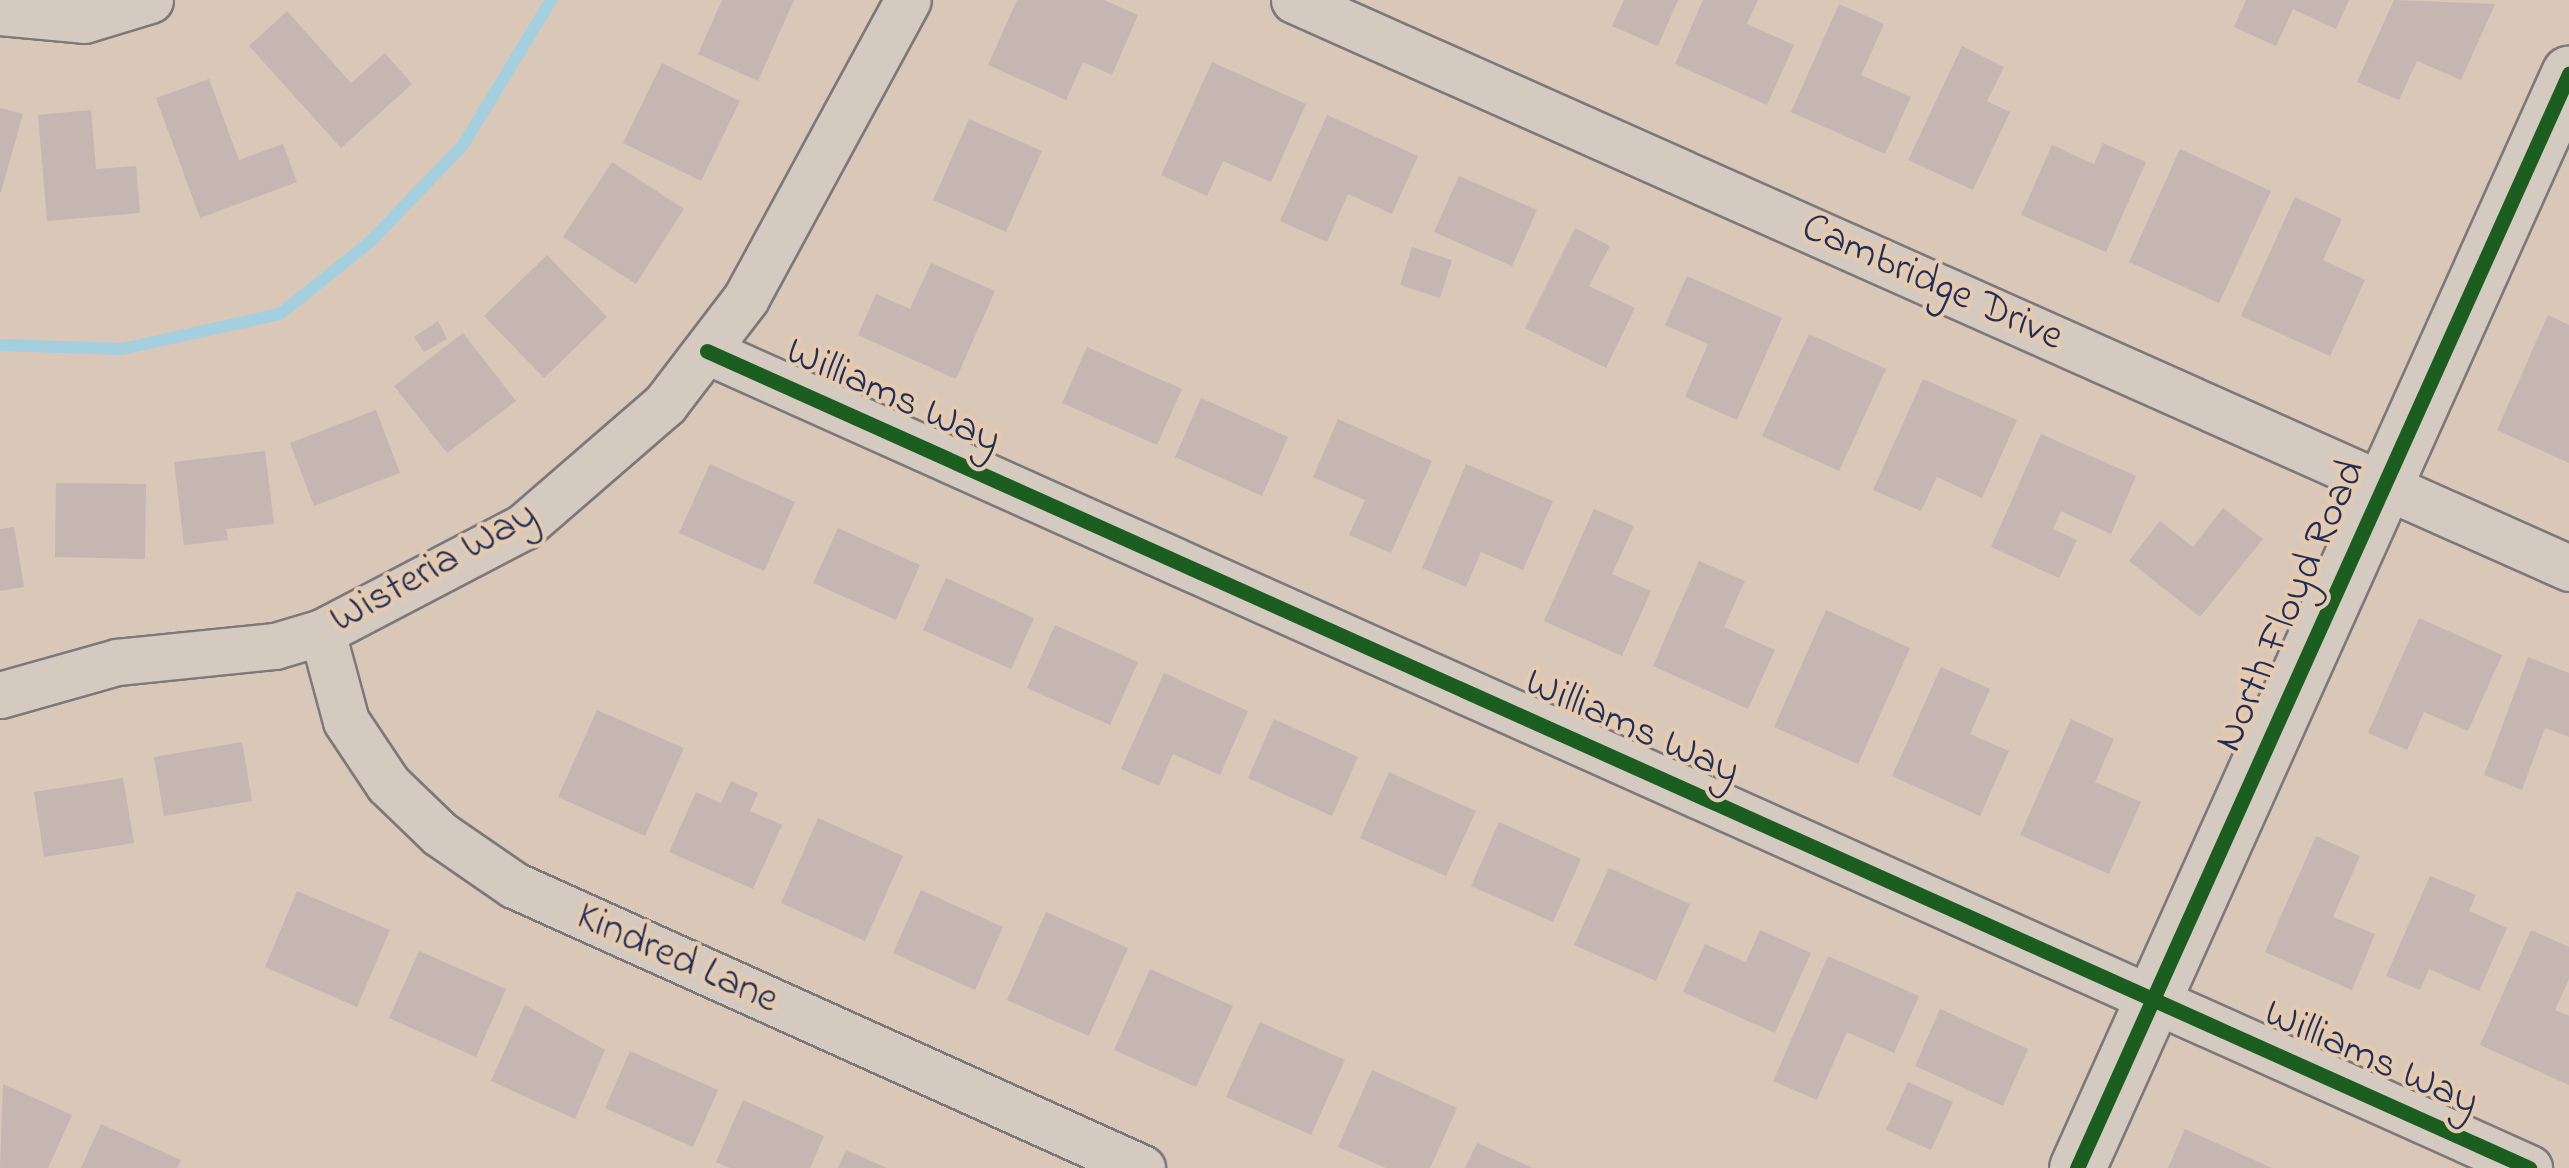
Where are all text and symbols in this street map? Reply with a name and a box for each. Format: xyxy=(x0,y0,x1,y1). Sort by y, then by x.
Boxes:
street label: Cambridge Drive xyxy=(1794,203,2070,363)
street label: Williams Way xyxy=(778,327,1008,467)
street label: North Floyd Road xyxy=(2204,452,2378,760)
street label: Wisteria Way xyxy=(322,490,546,646)
street label: Williams Way xyxy=(1517,658,1747,798)
street label: Kindred Lane xyxy=(568,892,786,1026)
street label: Williams Way xyxy=(2256,989,2486,1129)

